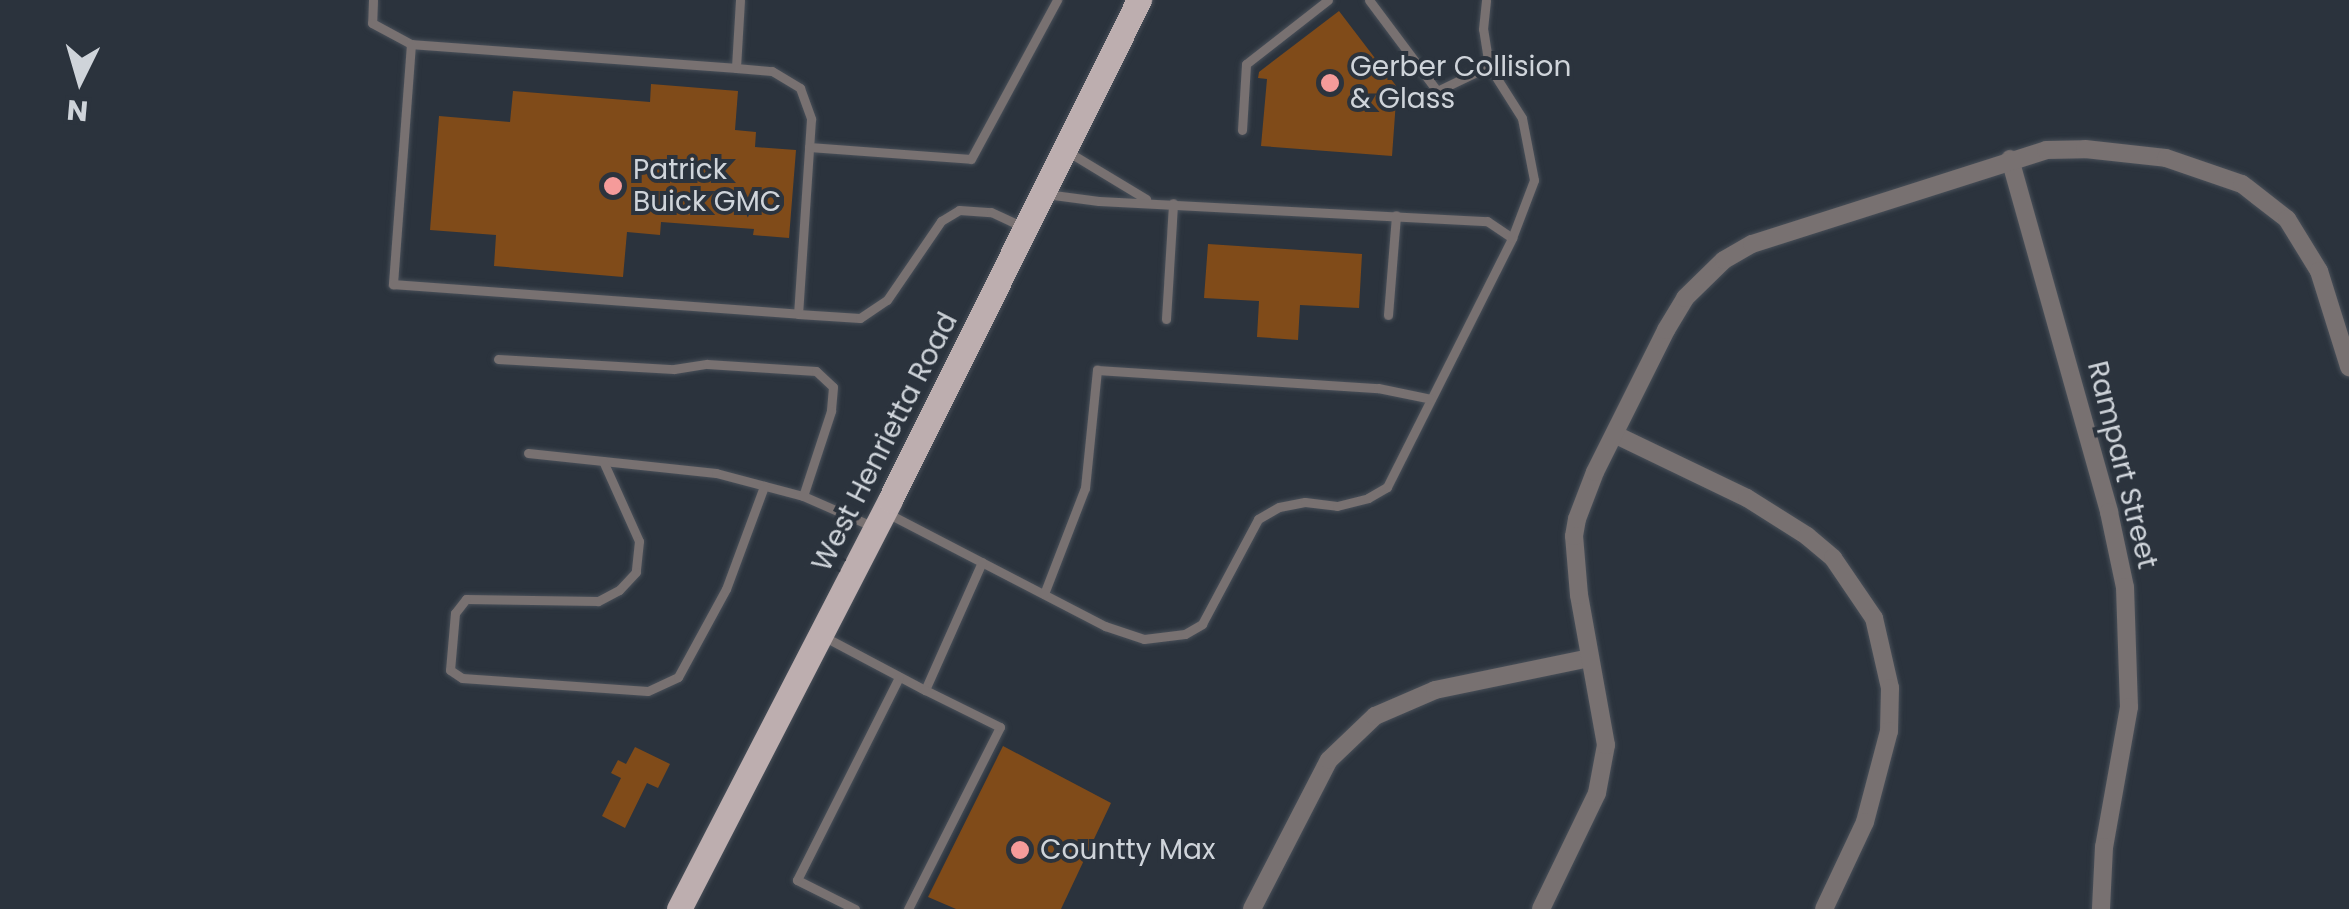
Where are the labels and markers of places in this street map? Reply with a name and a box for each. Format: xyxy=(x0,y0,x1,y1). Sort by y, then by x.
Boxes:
place label: Gerber Collision & Glass xyxy=(1350,50,1571,116)
marker: Gerber Collision & Glass xyxy=(1319,72,1341,94)
place label: Patrick Buick GMC xyxy=(633,153,781,219)
marker: Patrick Buick GMC xyxy=(602,175,624,197)
place label: Countty Max xyxy=(1040,833,1215,867)
marker: Countty Max xyxy=(1009,839,1031,861)

